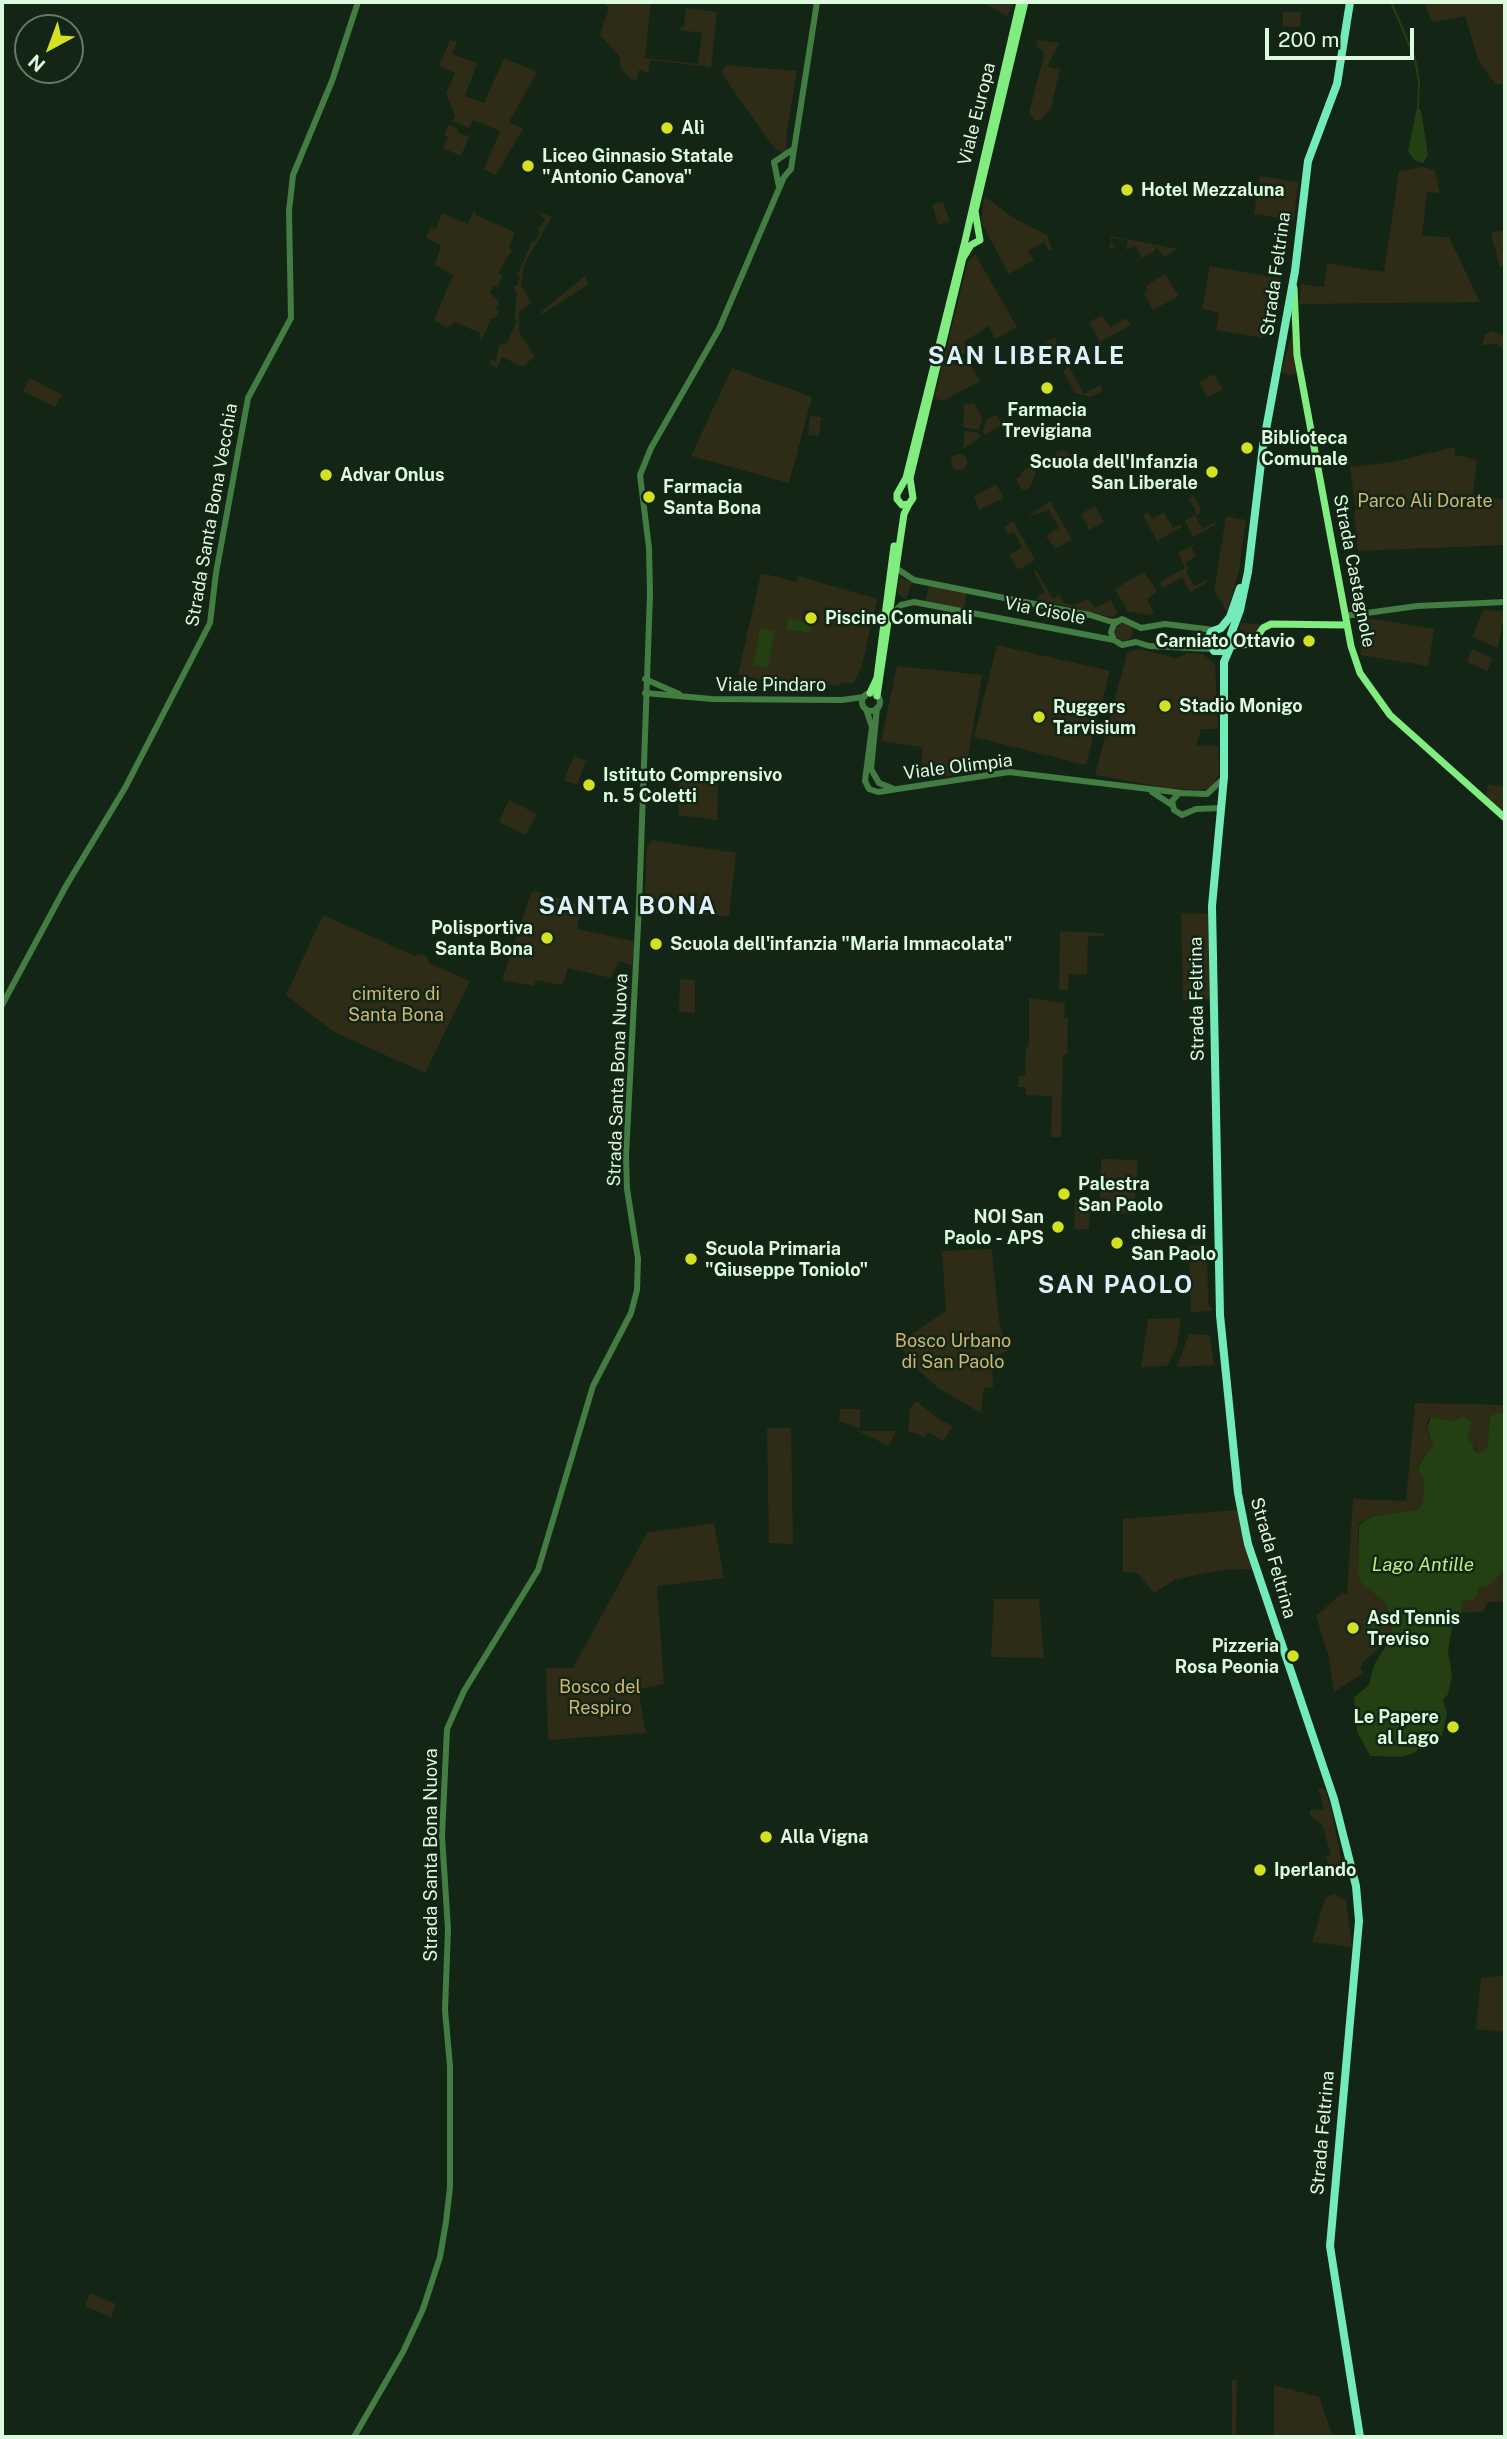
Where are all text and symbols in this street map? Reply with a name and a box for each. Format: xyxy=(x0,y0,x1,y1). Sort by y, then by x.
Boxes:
north arrow xyxy=(14,14,84,84)
scale bar xyxy=(1269,14,1418,58)
text: 200 m xyxy=(1278,27,1339,52)
text: N xyxy=(24,50,49,77)
street label: Viale Europa xyxy=(954,60,1000,168)
place label: Alì xyxy=(681,117,705,139)
marker: Alì xyxy=(659,120,675,136)
place label: Liceo Ginnasio Statale "Antonio Canova" xyxy=(542,145,733,188)
marker: Liceo Ginnasio Statale "Antonio Canova" xyxy=(520,158,536,174)
place label: Hotel Mezzaluna xyxy=(1141,179,1285,201)
marker: Hotel Mezzaluna xyxy=(1119,182,1135,198)
street label: Strada Feltrina xyxy=(1257,211,1295,337)
district label: SAN LIBERALE xyxy=(929,343,1125,371)
marker: Farmacia Trevigiana xyxy=(1039,380,1055,396)
place label: Farmacia Trevigiana xyxy=(1002,399,1092,442)
street label: Strada Santa Bona Vecchia xyxy=(182,402,242,628)
place label: Biblioteca Comunale xyxy=(1261,427,1348,470)
marker: Biblioteca Comunale xyxy=(1239,440,1255,456)
place label: Scuola dell'Infanzia San Liberale xyxy=(1029,451,1198,494)
place label: Advar Onlus xyxy=(340,464,445,486)
marker: Scuola dell'Infanzia San Liberale xyxy=(1204,464,1220,480)
marker: Advar Onlus xyxy=(318,467,334,483)
place label: Farmacia Santa Bona xyxy=(663,476,761,518)
marker: Farmacia Santa Bona xyxy=(641,489,657,505)
park label: Parco Ali Dorate xyxy=(1357,490,1493,512)
street label: Strada Castagnole xyxy=(1329,493,1379,649)
street label: Via Cisole xyxy=(1003,593,1087,629)
place label: Piscine Comunali xyxy=(825,607,972,629)
marker: Piscine Comunali xyxy=(803,610,819,626)
place label: Carniato Ottavio xyxy=(1155,630,1295,652)
marker: Carniato Ottavio xyxy=(1301,633,1317,649)
street label: Viale Pindaro xyxy=(716,674,826,696)
place label: Stadio Monigo xyxy=(1179,695,1303,717)
place label: Ruggers Tarvisium xyxy=(1053,696,1136,738)
marker: Stadio Monigo xyxy=(1157,698,1173,714)
marker: Ruggers Tarvisium xyxy=(1031,709,1047,725)
street label: Viale Olimpia xyxy=(902,750,1014,784)
place label: Istituto Comprensivo n. 5 Coletti xyxy=(603,764,782,806)
marker: Istituto Comprensivo n. 5 Coletti xyxy=(581,777,597,793)
district label: SANTA BONA xyxy=(540,893,716,921)
place label: Polisportiva Santa Bona xyxy=(431,917,533,960)
marker: Polisportiva Santa Bona xyxy=(539,930,555,946)
place label: Scuola dell'infanzia "Maria Immacolata" xyxy=(670,933,1012,955)
marker: Scuola dell'infanzia "Maria Immacolata" xyxy=(648,936,664,952)
street label: Strada Feltrina xyxy=(1185,936,1209,1062)
street label: Strada Santa Bona Nuova xyxy=(603,973,633,1187)
park label: cimitero di Santa Bona xyxy=(348,983,444,1026)
place label: Palestra San Paolo xyxy=(1078,1173,1163,1216)
marker: Palestra San Paolo xyxy=(1056,1186,1072,1202)
place label: NOI San Paolo - APS xyxy=(944,1206,1044,1248)
marker: NOI San Paolo - APS xyxy=(1050,1219,1066,1235)
place label: chiesa di San Paolo xyxy=(1131,1222,1216,1264)
marker: chiesa di San Paolo xyxy=(1109,1235,1125,1251)
place label: Scuola Primaria "Giuseppe Toniolo" xyxy=(705,1238,868,1280)
marker: Scuola Primaria "Giuseppe Toniolo" xyxy=(683,1251,699,1267)
district label: SAN PAOLO xyxy=(1039,1272,1193,1300)
park label: Bosco Urbano di San Paolo xyxy=(895,1330,1011,1372)
street label: Strada Feltrina xyxy=(1245,1495,1301,1621)
water label: Lago Antille xyxy=(1372,1554,1474,1576)
place label: Asd Tennis Treviso xyxy=(1367,1607,1460,1650)
marker: Asd Tennis Treviso xyxy=(1345,1620,1361,1636)
place label: Pizzeria Rosa Peonia xyxy=(1175,1635,1279,1678)
marker: Pizzeria Rosa Peonia xyxy=(1285,1648,1301,1664)
park label: Bosco del Respiro xyxy=(559,1676,641,1718)
place label: Le Papere al Lago xyxy=(1354,1706,1439,1748)
marker: Le Papere al Lago xyxy=(1445,1719,1461,1735)
street label: Strada Santa Bona Nuova xyxy=(420,1748,442,1962)
place label: Alla Vigna xyxy=(780,1826,868,1848)
marker: Alla Vigna xyxy=(758,1829,774,1845)
place label: Iperlando xyxy=(1274,1859,1356,1881)
marker: Iperlando xyxy=(1252,1862,1268,1878)
street label: Strada Feltrina xyxy=(1307,2070,1339,2196)

